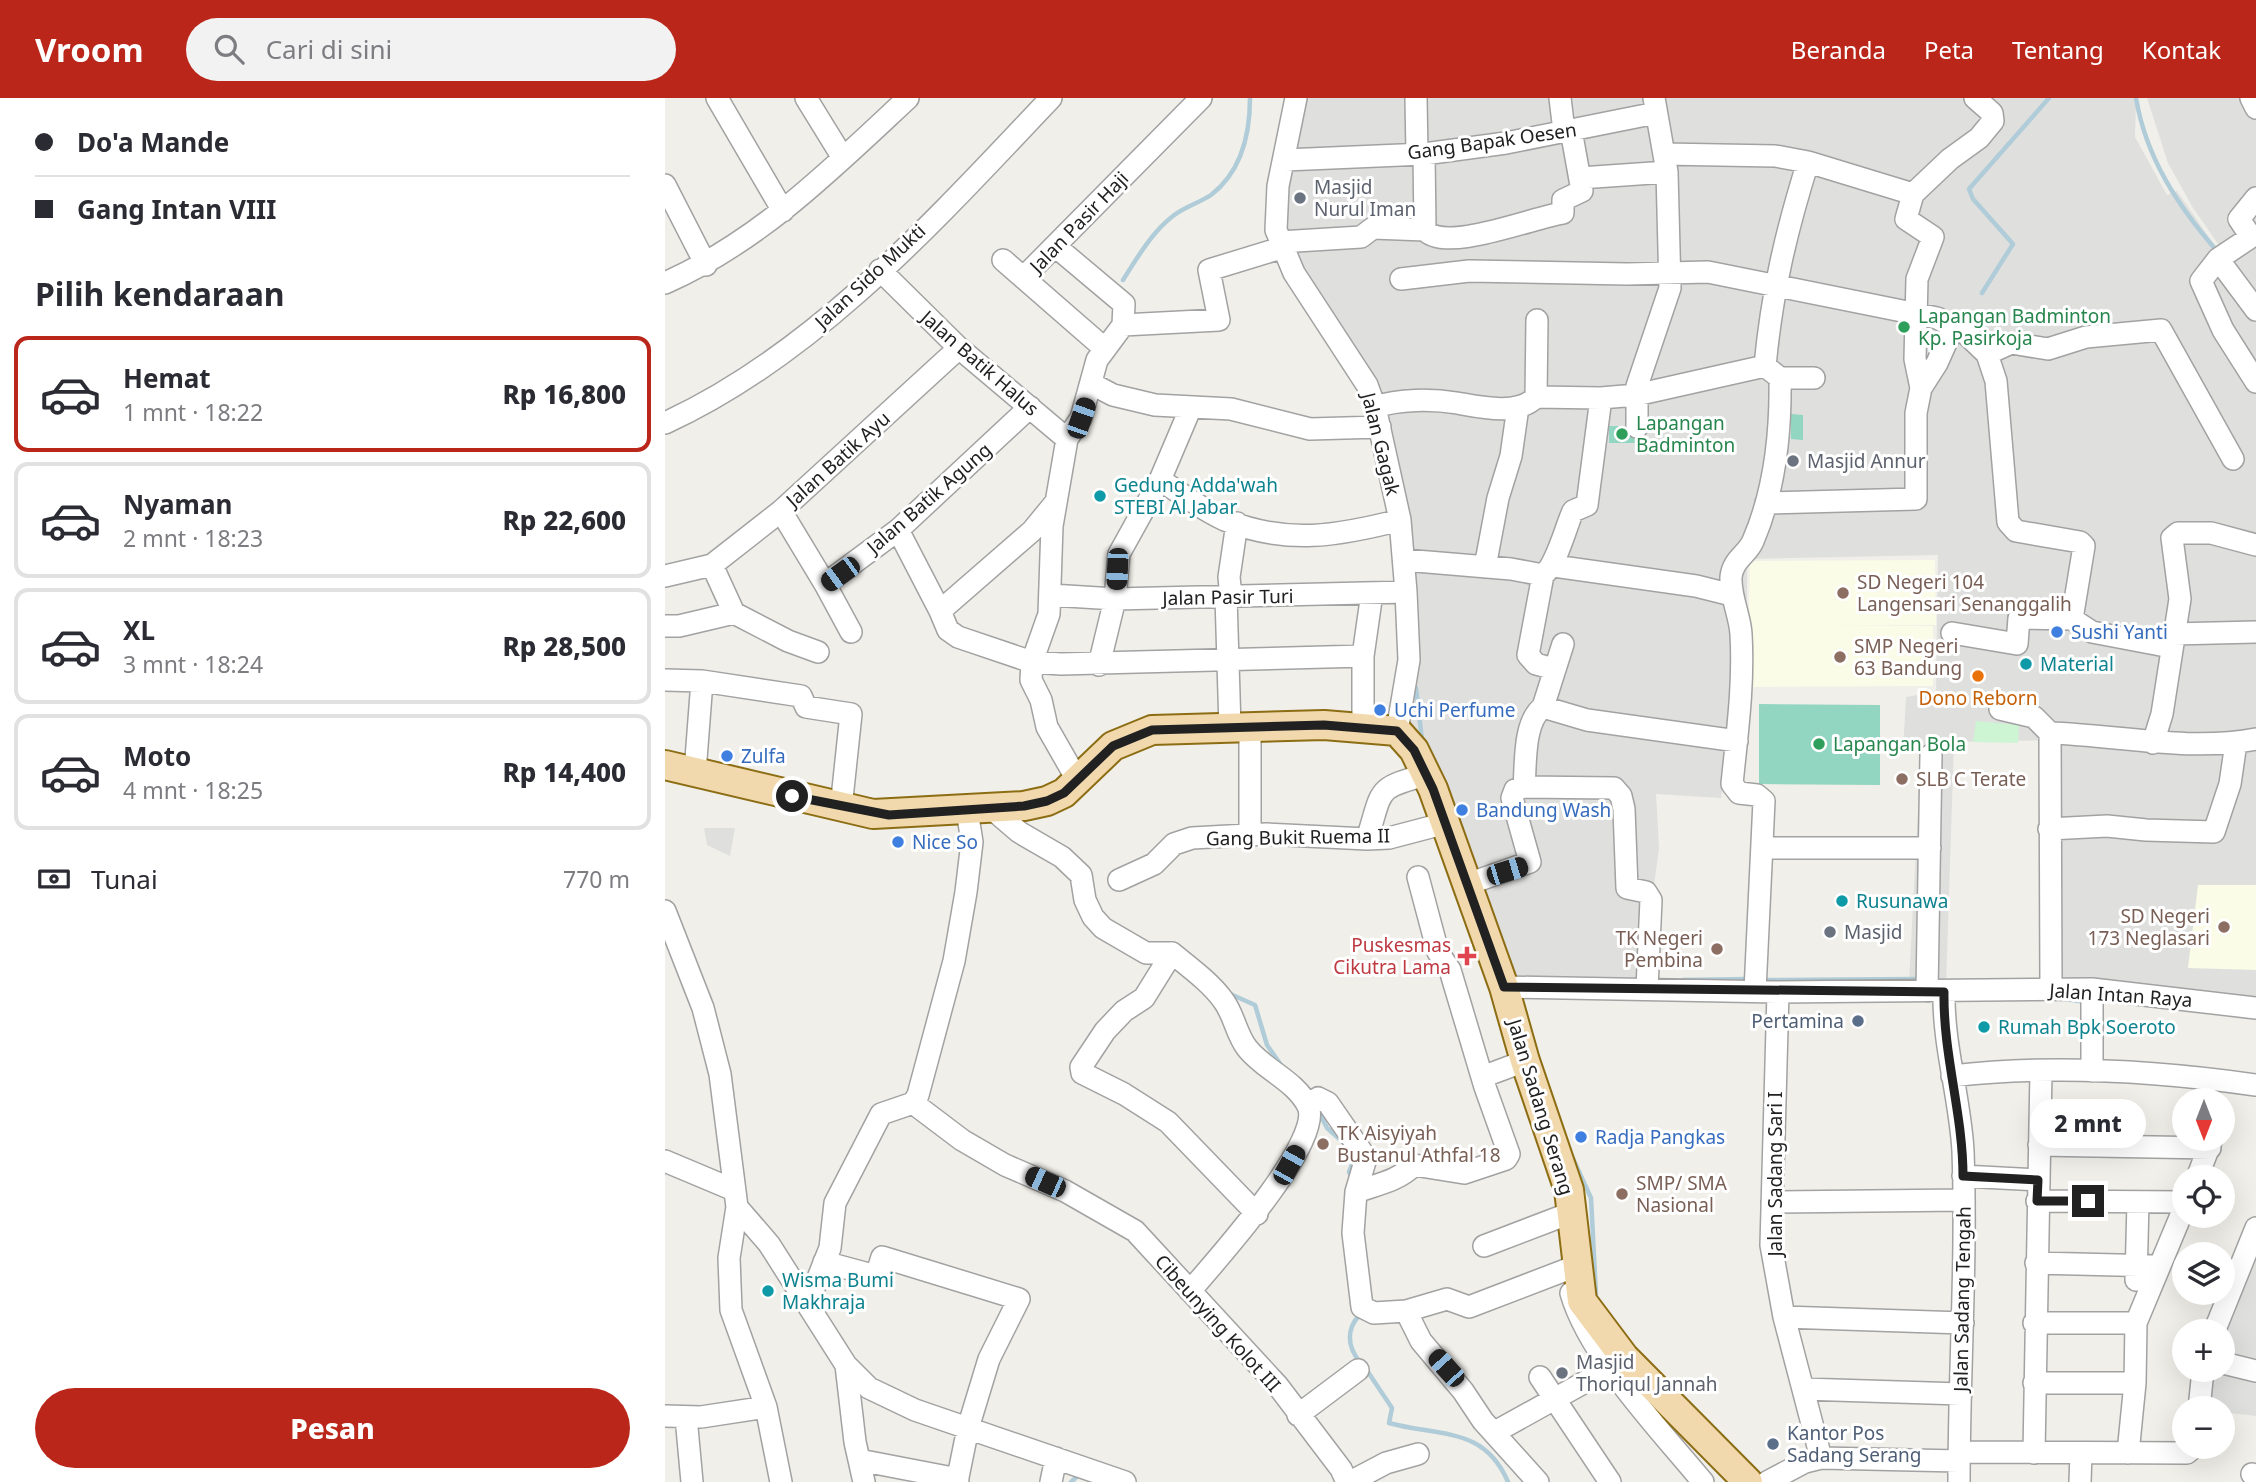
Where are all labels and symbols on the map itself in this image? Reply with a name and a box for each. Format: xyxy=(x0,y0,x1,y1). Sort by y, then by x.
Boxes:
street label: Gang Bapak Oesen xyxy=(1406,116,1578,166)
street label: Jalan Pasir Haji xyxy=(1023,166,1134,280)
place label: Masjid Nurul Iman xyxy=(1314,174,1416,222)
marker: Masjid Nurul Iman xyxy=(1292,190,1308,206)
street label: Jalan Sido Mukti xyxy=(808,218,931,335)
street label: Jalan Batik Halus xyxy=(914,303,1045,422)
place label: Lapangan Badminton Kp. Pasirkoja xyxy=(1918,303,2111,351)
marker: Lapangan Badminton Kp. Pasirkoja xyxy=(1896,319,1912,335)
street label: Jalan Gagak xyxy=(1355,388,1406,498)
car xyxy=(1065,395,1098,441)
street label: Jalan Batik Ayu xyxy=(779,405,896,514)
place label: Lapangan Badminton xyxy=(1636,410,1735,458)
marker: Lapangan Badminton xyxy=(1614,426,1630,442)
street label: Jalan Batik Agung xyxy=(860,437,997,561)
place label: Masjid Annur xyxy=(1807,448,1926,474)
marker: Masjid Annur xyxy=(1785,453,1801,469)
place label: Gedung Adda'wah STEBI Al Jabar xyxy=(1114,472,1278,520)
marker: Gedung Adda'wah STEBI Al Jabar xyxy=(1092,488,1108,504)
car xyxy=(1106,547,1129,591)
car xyxy=(817,553,864,595)
place label: SD Negeri 104 Langensari Senanggalih xyxy=(1857,569,2072,617)
street label: Jalan Pasir Turi xyxy=(1160,583,1294,611)
marker: SD Negeri 104 Langensari Senanggalih xyxy=(1835,585,1851,601)
place label: Sushi Yanti xyxy=(2071,619,2168,645)
marker: Sushi Yanti xyxy=(2049,624,2065,640)
place label: SMP Negeri 63 Bandung xyxy=(1854,633,1962,681)
marker: SMP Negeri 63 Bandung xyxy=(1832,649,1848,665)
place label: Material xyxy=(2040,651,2114,677)
marker: Material xyxy=(2018,656,2034,672)
marker: Dono Reborn xyxy=(1970,668,1986,684)
place label: Dono Reborn xyxy=(1919,685,2037,711)
place label: Uchi Perfume xyxy=(1394,697,1515,723)
marker: Uchi Perfume xyxy=(1372,702,1388,718)
place label: Lapangan Bola xyxy=(1833,731,1966,757)
marker: Lapangan Bola xyxy=(1811,736,1827,752)
place label: Zulfa xyxy=(741,743,786,769)
marker: Zulfa xyxy=(719,748,735,764)
place label: SLB C Terate xyxy=(1916,766,2026,792)
marker: SLB C Terate xyxy=(1894,771,1910,787)
route start xyxy=(776,780,808,812)
place label: Bandung Wash xyxy=(1476,797,1611,823)
marker: Bandung Wash xyxy=(1454,802,1470,818)
street label: Gang Bukit Ruema II xyxy=(1206,822,1390,852)
place label: Nice So xyxy=(912,829,978,855)
marker: Nice So xyxy=(890,834,906,850)
car xyxy=(1484,855,1531,887)
place label: Rusunawa xyxy=(1856,888,1948,914)
marker: Rusunawa xyxy=(1834,893,1850,909)
place label: SD Negeri 173 Neglasari xyxy=(2088,903,2210,951)
place label: Masjid xyxy=(1844,919,1902,945)
marker: SD Negeri 173 Neglasari xyxy=(2216,919,2232,935)
marker: Masjid xyxy=(1822,924,1838,940)
place label: TK Negeri Pembina xyxy=(1615,925,1703,973)
place label: Puskesmas Cikutra Lama xyxy=(1333,932,1451,980)
marker: TK Negeri Pembina xyxy=(1709,941,1725,957)
marker: Puskesmas Cikutra Lama xyxy=(1457,946,1477,966)
street label: Jalan Intan Raya xyxy=(2047,977,2193,1013)
place label: Pertamina xyxy=(1751,1008,1844,1034)
marker: Pertamina xyxy=(1850,1013,1866,1029)
street label: Jalan Sadang Serang xyxy=(1501,1014,1580,1198)
place label: Rumah Bpk Soeroto xyxy=(1998,1014,2176,1040)
marker: Rumah Bpk Soeroto xyxy=(1976,1019,1992,1035)
north arrow xyxy=(2172,1088,2235,1152)
street label: Jalan Sadang Sari I xyxy=(1762,1091,1788,1259)
callout: 2 mnt xyxy=(2030,1100,2146,1148)
place label: TK Aisyiyah Bustanul Athfal 18 xyxy=(1337,1120,1501,1168)
place label: Radja Pangkas xyxy=(1595,1124,1725,1150)
marker: Radja Pangkas xyxy=(1573,1129,1589,1145)
marker: TK Aisyiyah Bustanul Athfal 18 xyxy=(1315,1136,1331,1152)
car xyxy=(1270,1142,1309,1188)
car xyxy=(1022,1164,1069,1200)
place label: SMP/ SMA Nasional xyxy=(1636,1170,1728,1218)
route end xyxy=(2072,1185,2104,1217)
marker: SMP/ SMA Nasional xyxy=(1614,1186,1630,1202)
street label: Jalan Sadang Tengah xyxy=(1947,1206,1977,1394)
street label: Cibeunying Kolot III xyxy=(1149,1249,1287,1397)
place label: Wisma Bumi Makhraja xyxy=(782,1267,894,1315)
marker: Wisma Bumi Makhraja xyxy=(760,1283,776,1299)
car xyxy=(1425,1345,1468,1391)
place label: Masjid Thoriqul Jannah xyxy=(1576,1349,1718,1397)
marker: Masjid Thoriqul Jannah xyxy=(1554,1365,1570,1381)
place label: Kantor Pos Sadang Serang xyxy=(1787,1420,1922,1468)
marker: Kantor Pos Sadang Serang xyxy=(1765,1436,1781,1452)

